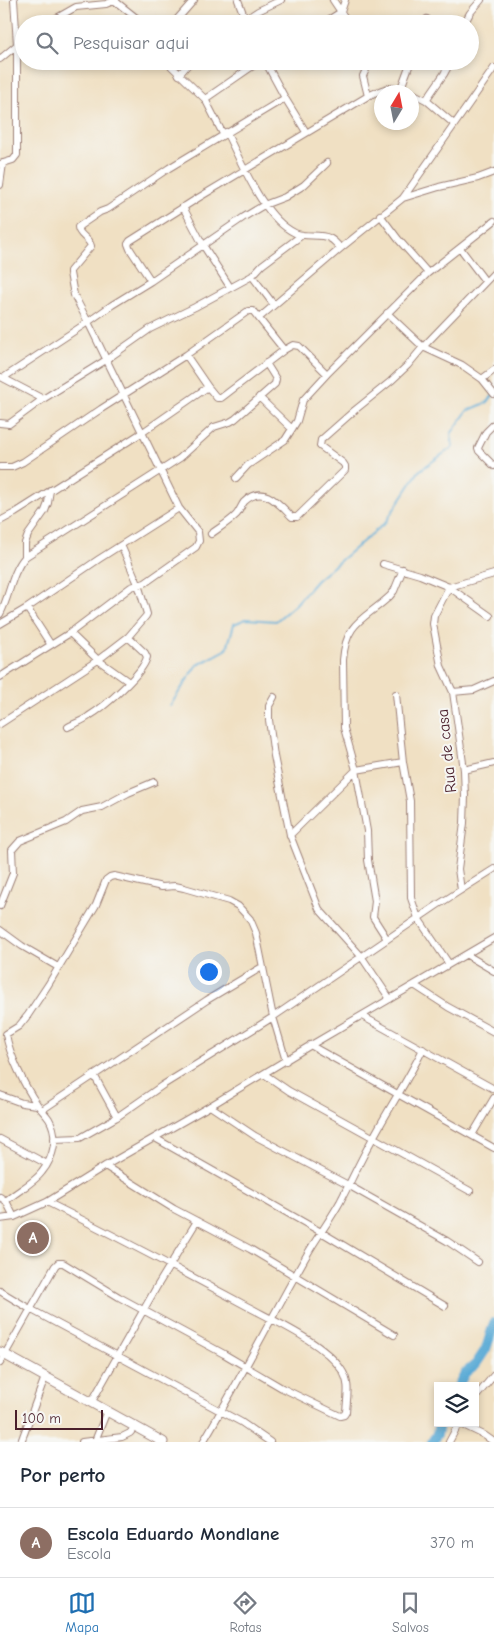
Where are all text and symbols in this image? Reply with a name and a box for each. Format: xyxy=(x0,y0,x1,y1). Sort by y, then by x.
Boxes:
search box xyxy=(15,15,479,70)
icon: search xyxy=(33,29,61,57)
text: Pesquisar aqui xyxy=(73,32,189,54)
north arrow xyxy=(374,85,419,130)
street label: Rua de casa xyxy=(434,708,460,794)
your location xyxy=(196,959,222,985)
pin: A xyxy=(17,1219,49,1257)
map controls xyxy=(434,1382,479,1427)
button: layers xyxy=(434,1382,479,1427)
scale bar xyxy=(15,1407,102,1430)
text: 100 m xyxy=(22,1410,61,1427)
text: Por perto xyxy=(20,1463,105,1487)
text: Escola Eduardo Mondlane xyxy=(67,1523,279,1545)
text: A xyxy=(32,1534,40,1552)
text: 370 m xyxy=(430,1534,474,1552)
text: Escola xyxy=(67,1545,111,1563)
tab: Mapa xyxy=(65,1589,99,1636)
tab: Rotas xyxy=(229,1589,261,1636)
tab: Salvos xyxy=(392,1589,429,1636)

